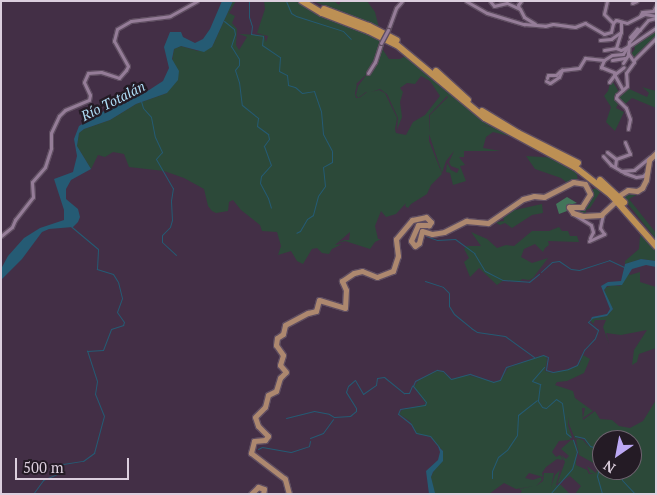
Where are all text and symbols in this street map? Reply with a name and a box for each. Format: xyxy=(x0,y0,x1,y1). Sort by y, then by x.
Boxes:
water label: Río Totalán xyxy=(78,78,148,124)
north arrow xyxy=(592,430,642,480)
scale bar xyxy=(18,448,131,480)
text: N xyxy=(599,456,619,478)
text: 500 m xyxy=(23,457,64,477)

